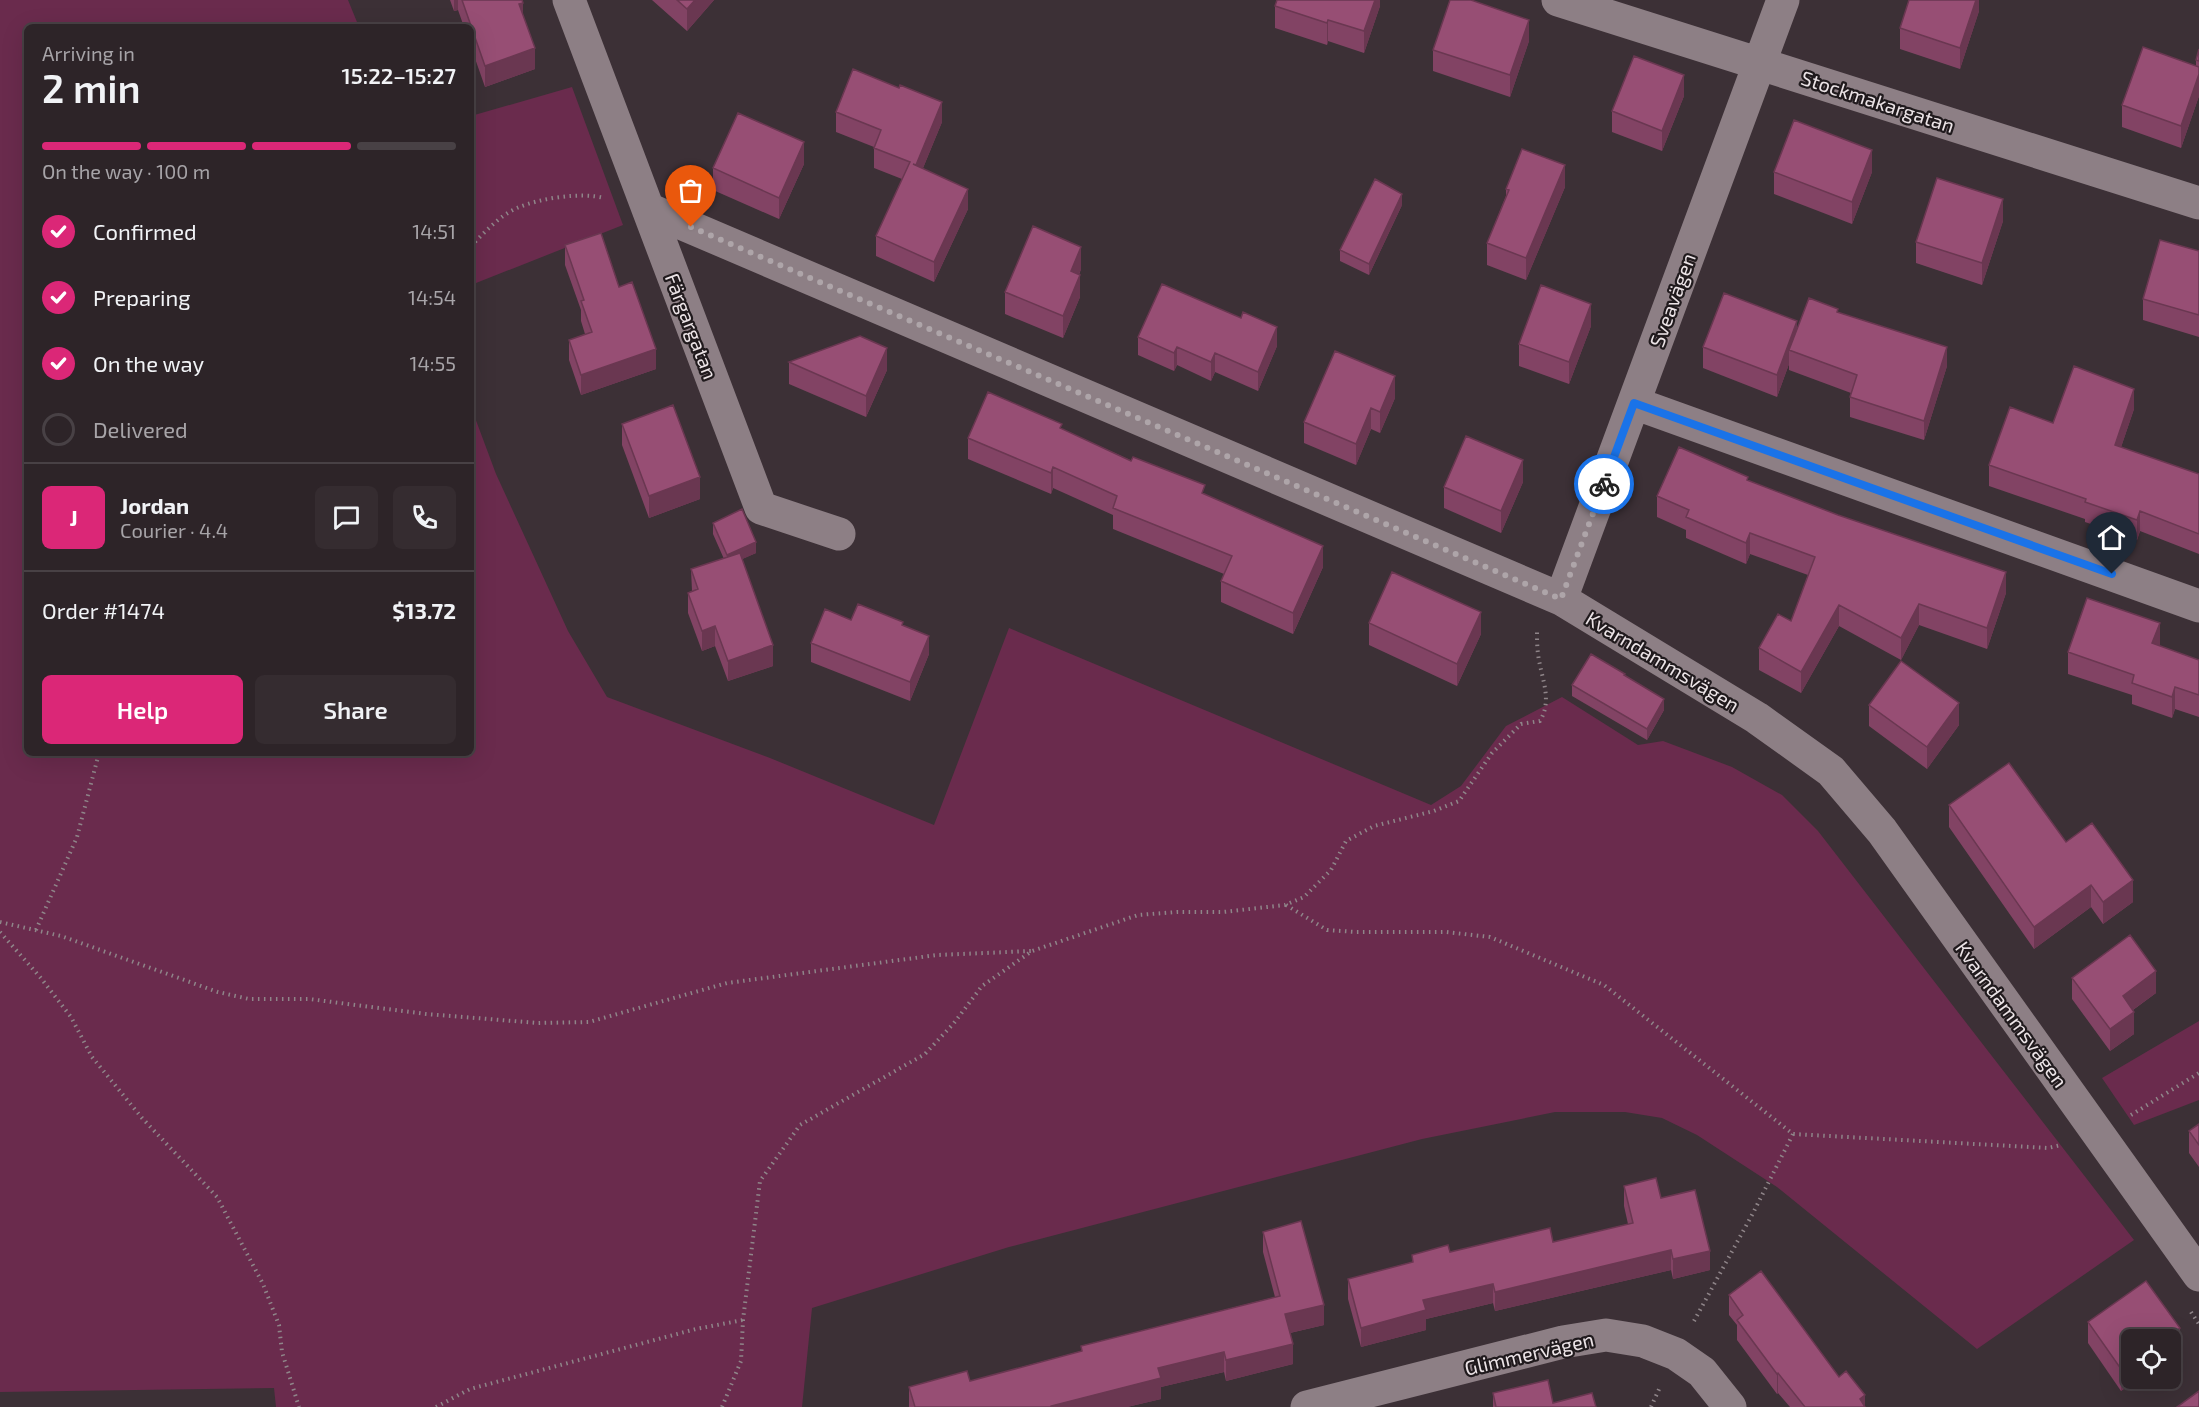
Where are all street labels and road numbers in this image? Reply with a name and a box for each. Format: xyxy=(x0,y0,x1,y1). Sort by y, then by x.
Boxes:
street label: Stockmakargatan xyxy=(1798,65,1958,137)
street label: Sveavägen xyxy=(1644,250,1700,350)
street label: Färgargatan xyxy=(661,270,723,382)
street label: Kvarndammsvägen xyxy=(1582,606,1744,716)
street label: Kvarndammsvägen xyxy=(1951,936,2073,1092)
street label: Glimmervägen xyxy=(1462,1326,1596,1380)

